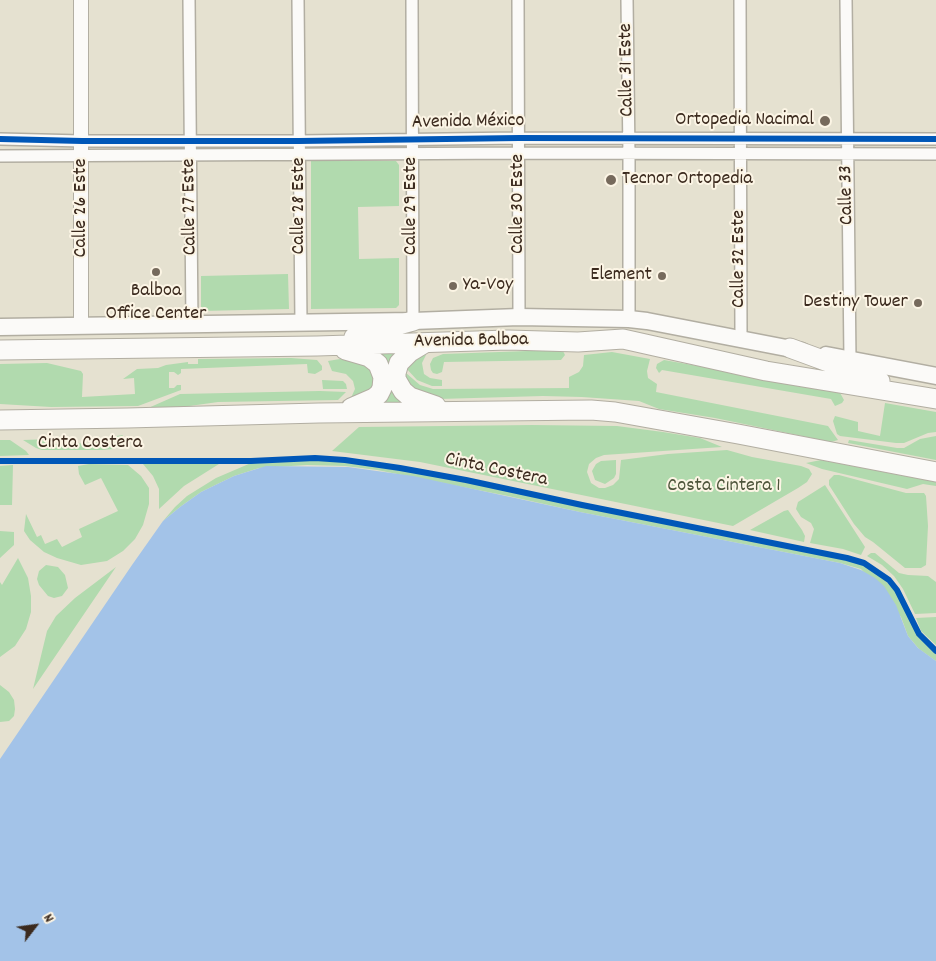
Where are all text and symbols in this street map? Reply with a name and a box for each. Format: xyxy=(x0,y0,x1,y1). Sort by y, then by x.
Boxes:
street label: Calle 31 Este xyxy=(615,23,641,117)
place label: Ortopedia Nacimal xyxy=(675,109,814,133)
street label: Avenida México xyxy=(411,110,525,136)
marker: Ortopedia Nacimal xyxy=(818,114,832,128)
street label: Calle 30 Este xyxy=(507,154,531,254)
street label: Calle 28 Este xyxy=(288,157,312,255)
street label: Calle 29 Este xyxy=(400,157,424,255)
street label: Calle 27 Este xyxy=(178,158,204,256)
street label: Calle 26 Este xyxy=(70,159,94,257)
street label: Calle 33 xyxy=(835,165,861,225)
place label: Tecnor Ortopedia xyxy=(622,168,753,192)
marker: Tecnor Ortopedia xyxy=(604,173,618,187)
street label: Calle 32 Este xyxy=(728,210,752,308)
place label: Element xyxy=(590,264,652,288)
marker: Balboa Office Center xyxy=(150,266,162,278)
marker: Element xyxy=(656,270,668,282)
place label: Ya-Voy xyxy=(463,274,513,298)
place label: Balboa Office Center xyxy=(105,280,207,327)
marker: Ya-Voy xyxy=(447,280,459,292)
place label: Destiny Tower xyxy=(803,291,908,315)
marker: Destiny Tower xyxy=(912,297,924,309)
street label: Avenida Balboa xyxy=(413,329,529,355)
street label: Cinta Costera xyxy=(38,432,142,456)
street label: Cinta Costera xyxy=(442,448,550,494)
park label: Costa Cintera 1 xyxy=(667,475,781,499)
north arrow xyxy=(10,901,60,951)
text: N xyxy=(38,910,58,926)

